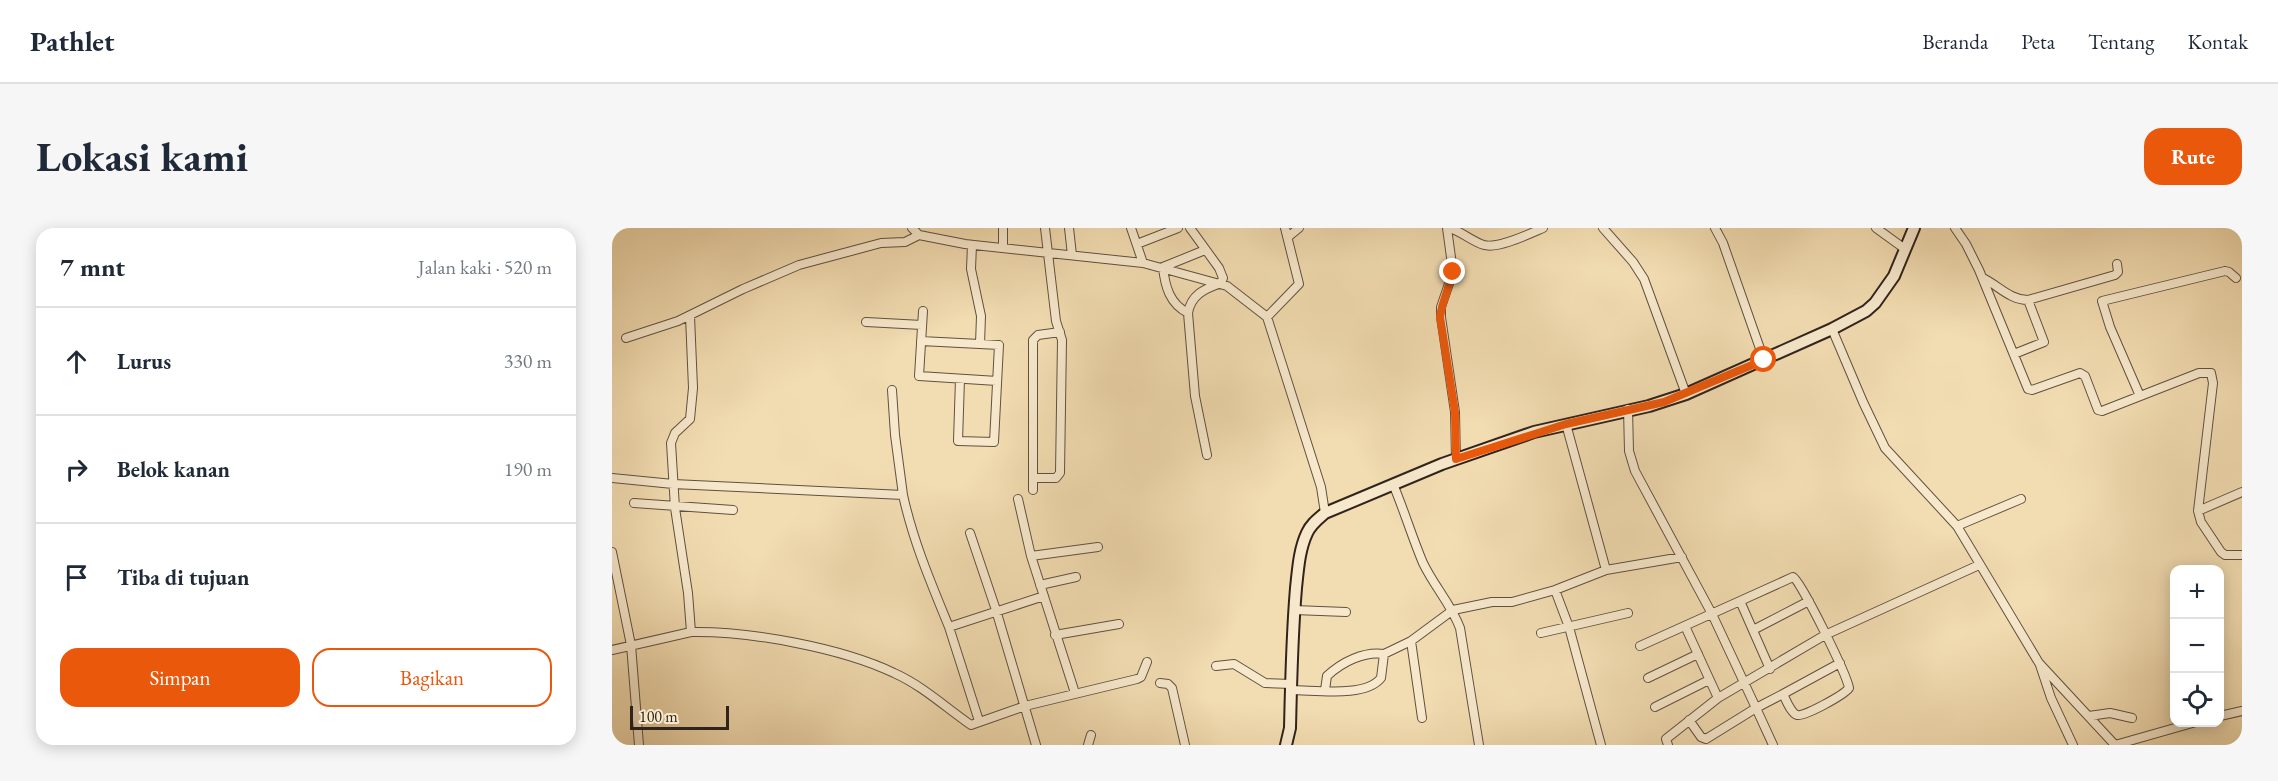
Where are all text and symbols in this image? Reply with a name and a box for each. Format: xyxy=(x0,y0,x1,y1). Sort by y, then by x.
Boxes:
text: Pathlet xyxy=(30,23,114,59)
text: Beranda xyxy=(1922,28,1988,55)
text: Peta xyxy=(2021,28,2055,55)
text: Tentang xyxy=(2088,28,2154,55)
text: Kontak xyxy=(2187,28,2248,55)
button: Rute xyxy=(2144,128,2242,185)
text: Lokasi kami xyxy=(36,129,248,184)
text: 7 mnt xyxy=(60,250,125,284)
text: Jalan kaki · 520 m xyxy=(418,254,552,280)
route end xyxy=(1439,258,1465,284)
icon: ahead xyxy=(60,345,93,378)
route start xyxy=(1750,346,1776,372)
text: Lurus xyxy=(117,347,171,376)
text: 330 m xyxy=(504,348,552,374)
icon: right xyxy=(60,453,93,486)
text: Belok kanan xyxy=(117,455,230,484)
text: 190 m xyxy=(504,456,552,482)
icon: arrive xyxy=(60,561,93,594)
text: Tiba di tujuan xyxy=(117,563,249,592)
map controls xyxy=(2170,565,2224,727)
button: + xyxy=(2170,565,2224,619)
button: − xyxy=(2170,619,2224,673)
button: Simpan xyxy=(60,648,300,707)
button: Bagikan xyxy=(312,648,552,707)
button: locate xyxy=(2170,673,2224,727)
scale bar xyxy=(630,703,729,730)
text: 100 m xyxy=(639,706,678,727)

